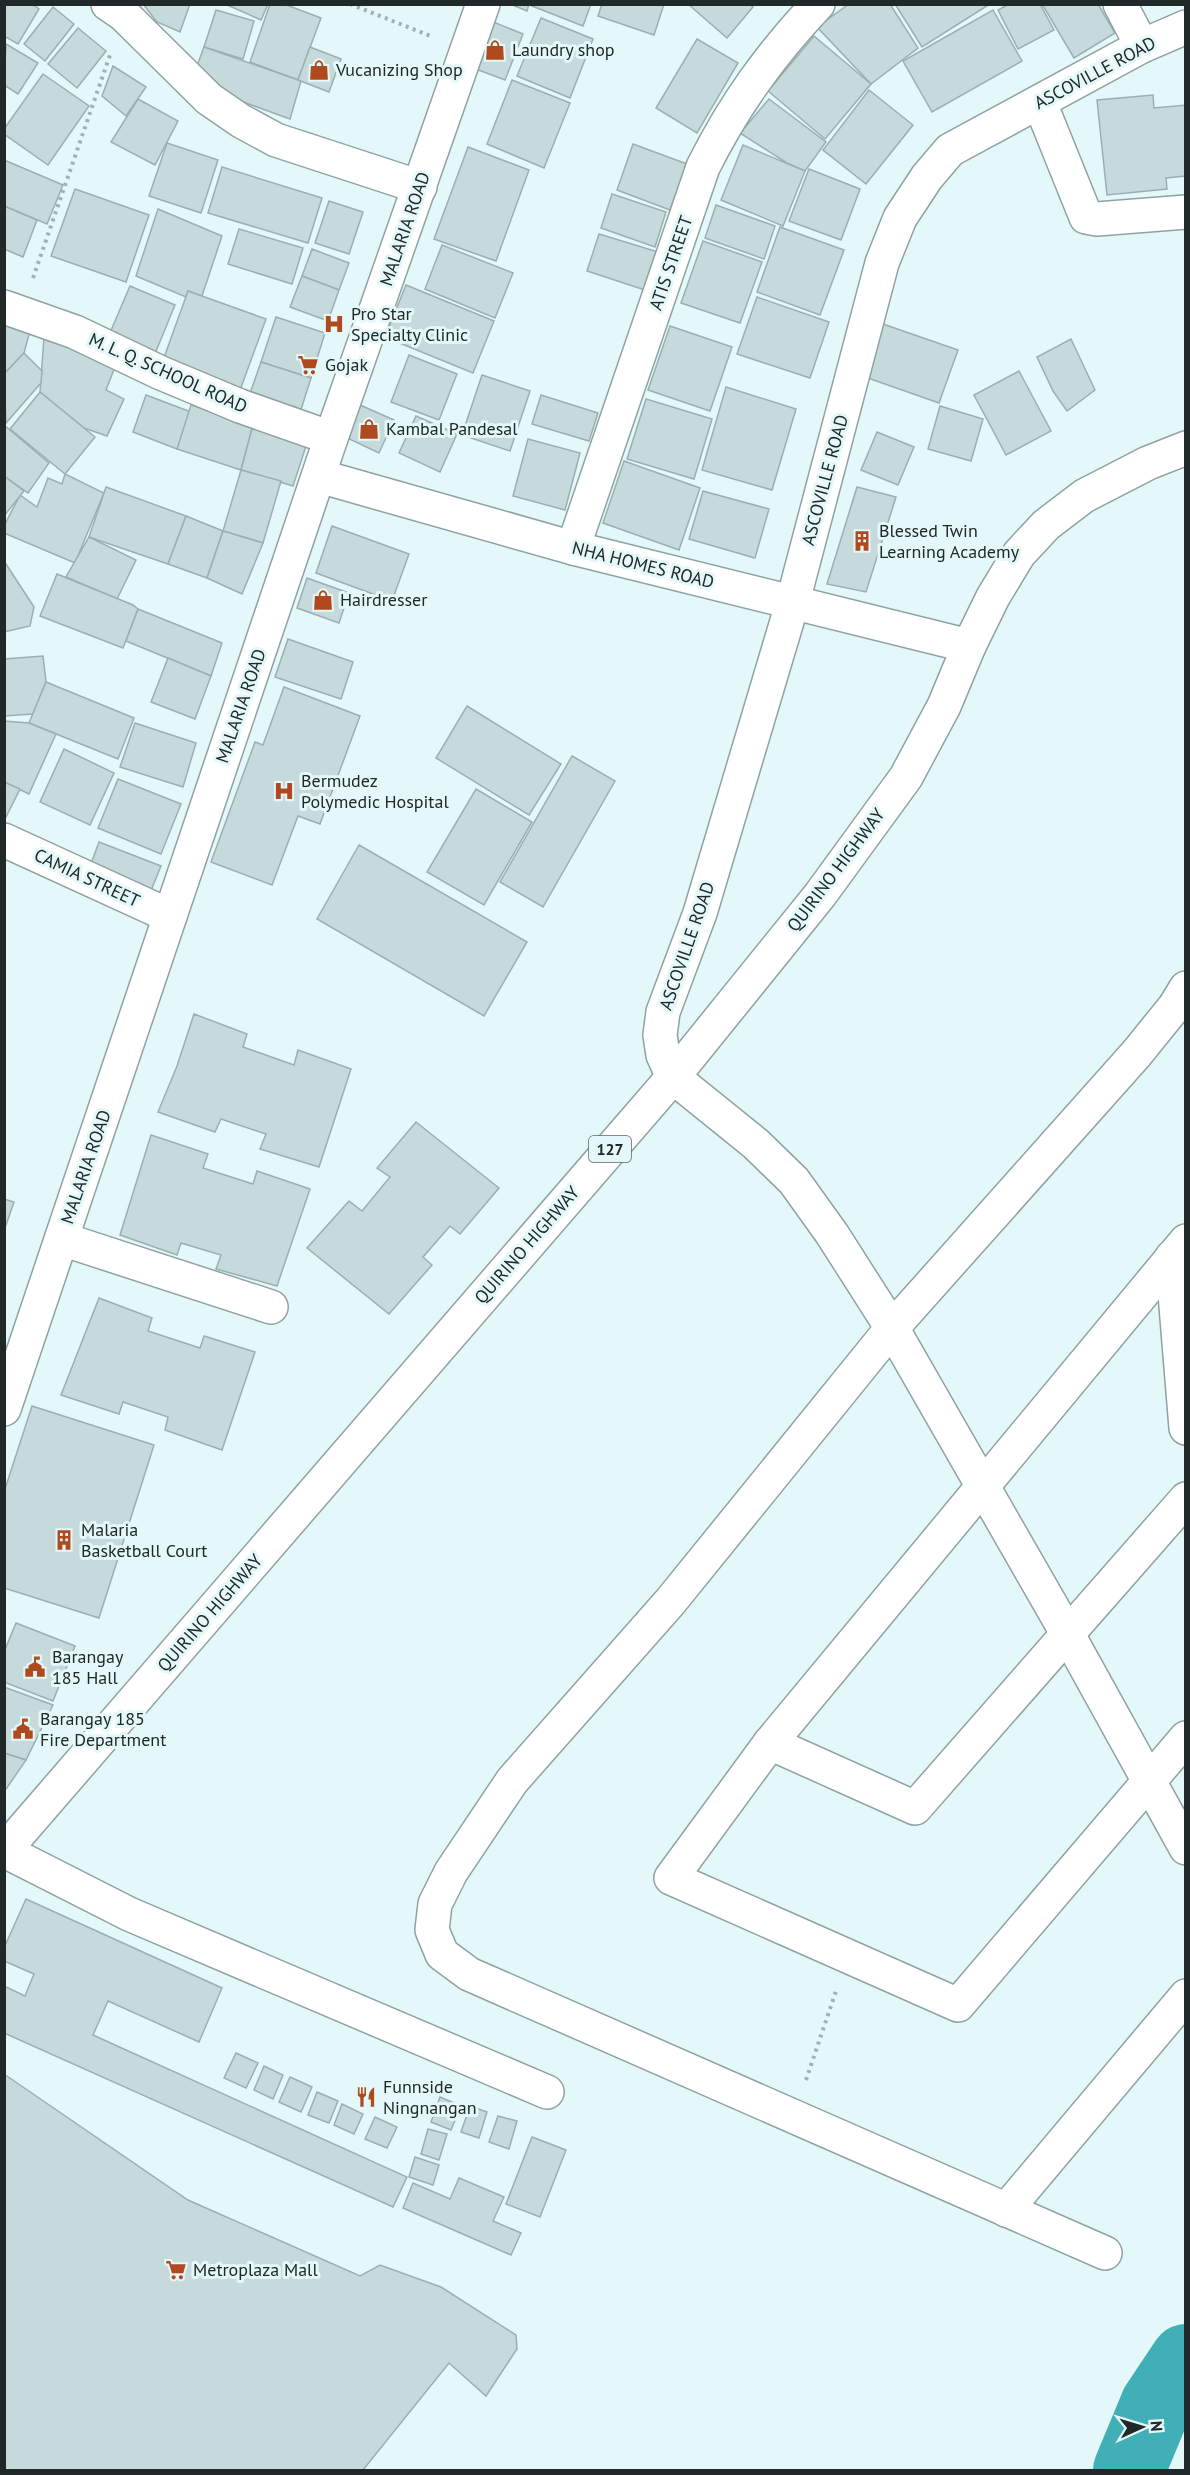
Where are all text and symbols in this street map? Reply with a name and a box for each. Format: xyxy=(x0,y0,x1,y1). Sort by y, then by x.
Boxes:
street label: ASCOVILLE ROAD xyxy=(1030,31,1159,114)
shop icon: Laundry shop xyxy=(483,38,507,62)
place label: Laundry shop xyxy=(512,38,615,61)
shop icon: Vucanizing Shop xyxy=(307,58,331,82)
place label: Vucanizing Shop xyxy=(335,58,463,81)
street label: MALARIA ROAD xyxy=(374,169,435,289)
street label: ATIS STREET xyxy=(644,213,697,313)
place label: Pro Star Specialty Clinic xyxy=(351,302,468,346)
hospital icon: Pro Star Specialty Clinic xyxy=(322,312,346,336)
street label: M. L. Q. SCHOOL ROAD xyxy=(85,327,251,418)
supermarket icon: Gojak xyxy=(296,353,320,377)
place label: Gojak xyxy=(325,353,368,376)
street label: ASCOVILLE ROAD xyxy=(796,412,853,548)
shop icon: Kambal Pandesal xyxy=(357,417,381,441)
place label: Kambal Pandesal xyxy=(386,417,518,440)
place label: Blessed Twin Learning Academy xyxy=(879,519,1020,563)
building icon: Blessed Twin Learning Academy xyxy=(850,529,874,553)
street label: NHA HOMES ROAD xyxy=(570,536,717,593)
shop icon: Hairdresser xyxy=(311,588,335,612)
place label: Hairdresser xyxy=(340,588,427,611)
street label: MALARIA ROAD xyxy=(210,646,271,766)
place label: Bermudez Polymedic Hospital xyxy=(301,769,449,813)
hospital icon: Bermudez Polymedic Hospital xyxy=(272,779,296,803)
street label: QUIRINO HIGHWAY xyxy=(782,803,890,936)
street label: CAMIA STREET xyxy=(31,843,144,912)
street label: ASCOVILLE ROAD xyxy=(654,879,719,1013)
street label: MALARIA ROAD xyxy=(55,1107,116,1227)
road number: 127 xyxy=(589,1136,631,1162)
street label: QUIRINO HIGHWAY xyxy=(469,1181,584,1308)
place label: Malaria Basketball Court xyxy=(81,1518,207,1562)
building icon: Malaria Basketball Court xyxy=(52,1528,76,1552)
street label: QUIRINO HIGHWAY xyxy=(152,1549,267,1676)
place label: Barangay 185 Hall xyxy=(52,1645,124,1689)
public building icon: Barangay 185 Hall xyxy=(23,1655,47,1679)
place label: Barangay 185 Fire Department xyxy=(40,1707,166,1751)
public building icon: Barangay 185 Fire Department xyxy=(11,1717,35,1741)
place label: Funnside Ningnangan xyxy=(383,2075,477,2119)
restaurant icon: Funnside Ningnangan xyxy=(354,2085,378,2109)
supermarket icon: Metroplaza Mall xyxy=(164,2258,188,2282)
place label: Metroplaza Mall xyxy=(193,2258,318,2281)
north arrow xyxy=(1112,2397,1172,2457)
text: N xyxy=(1147,2420,1167,2432)

